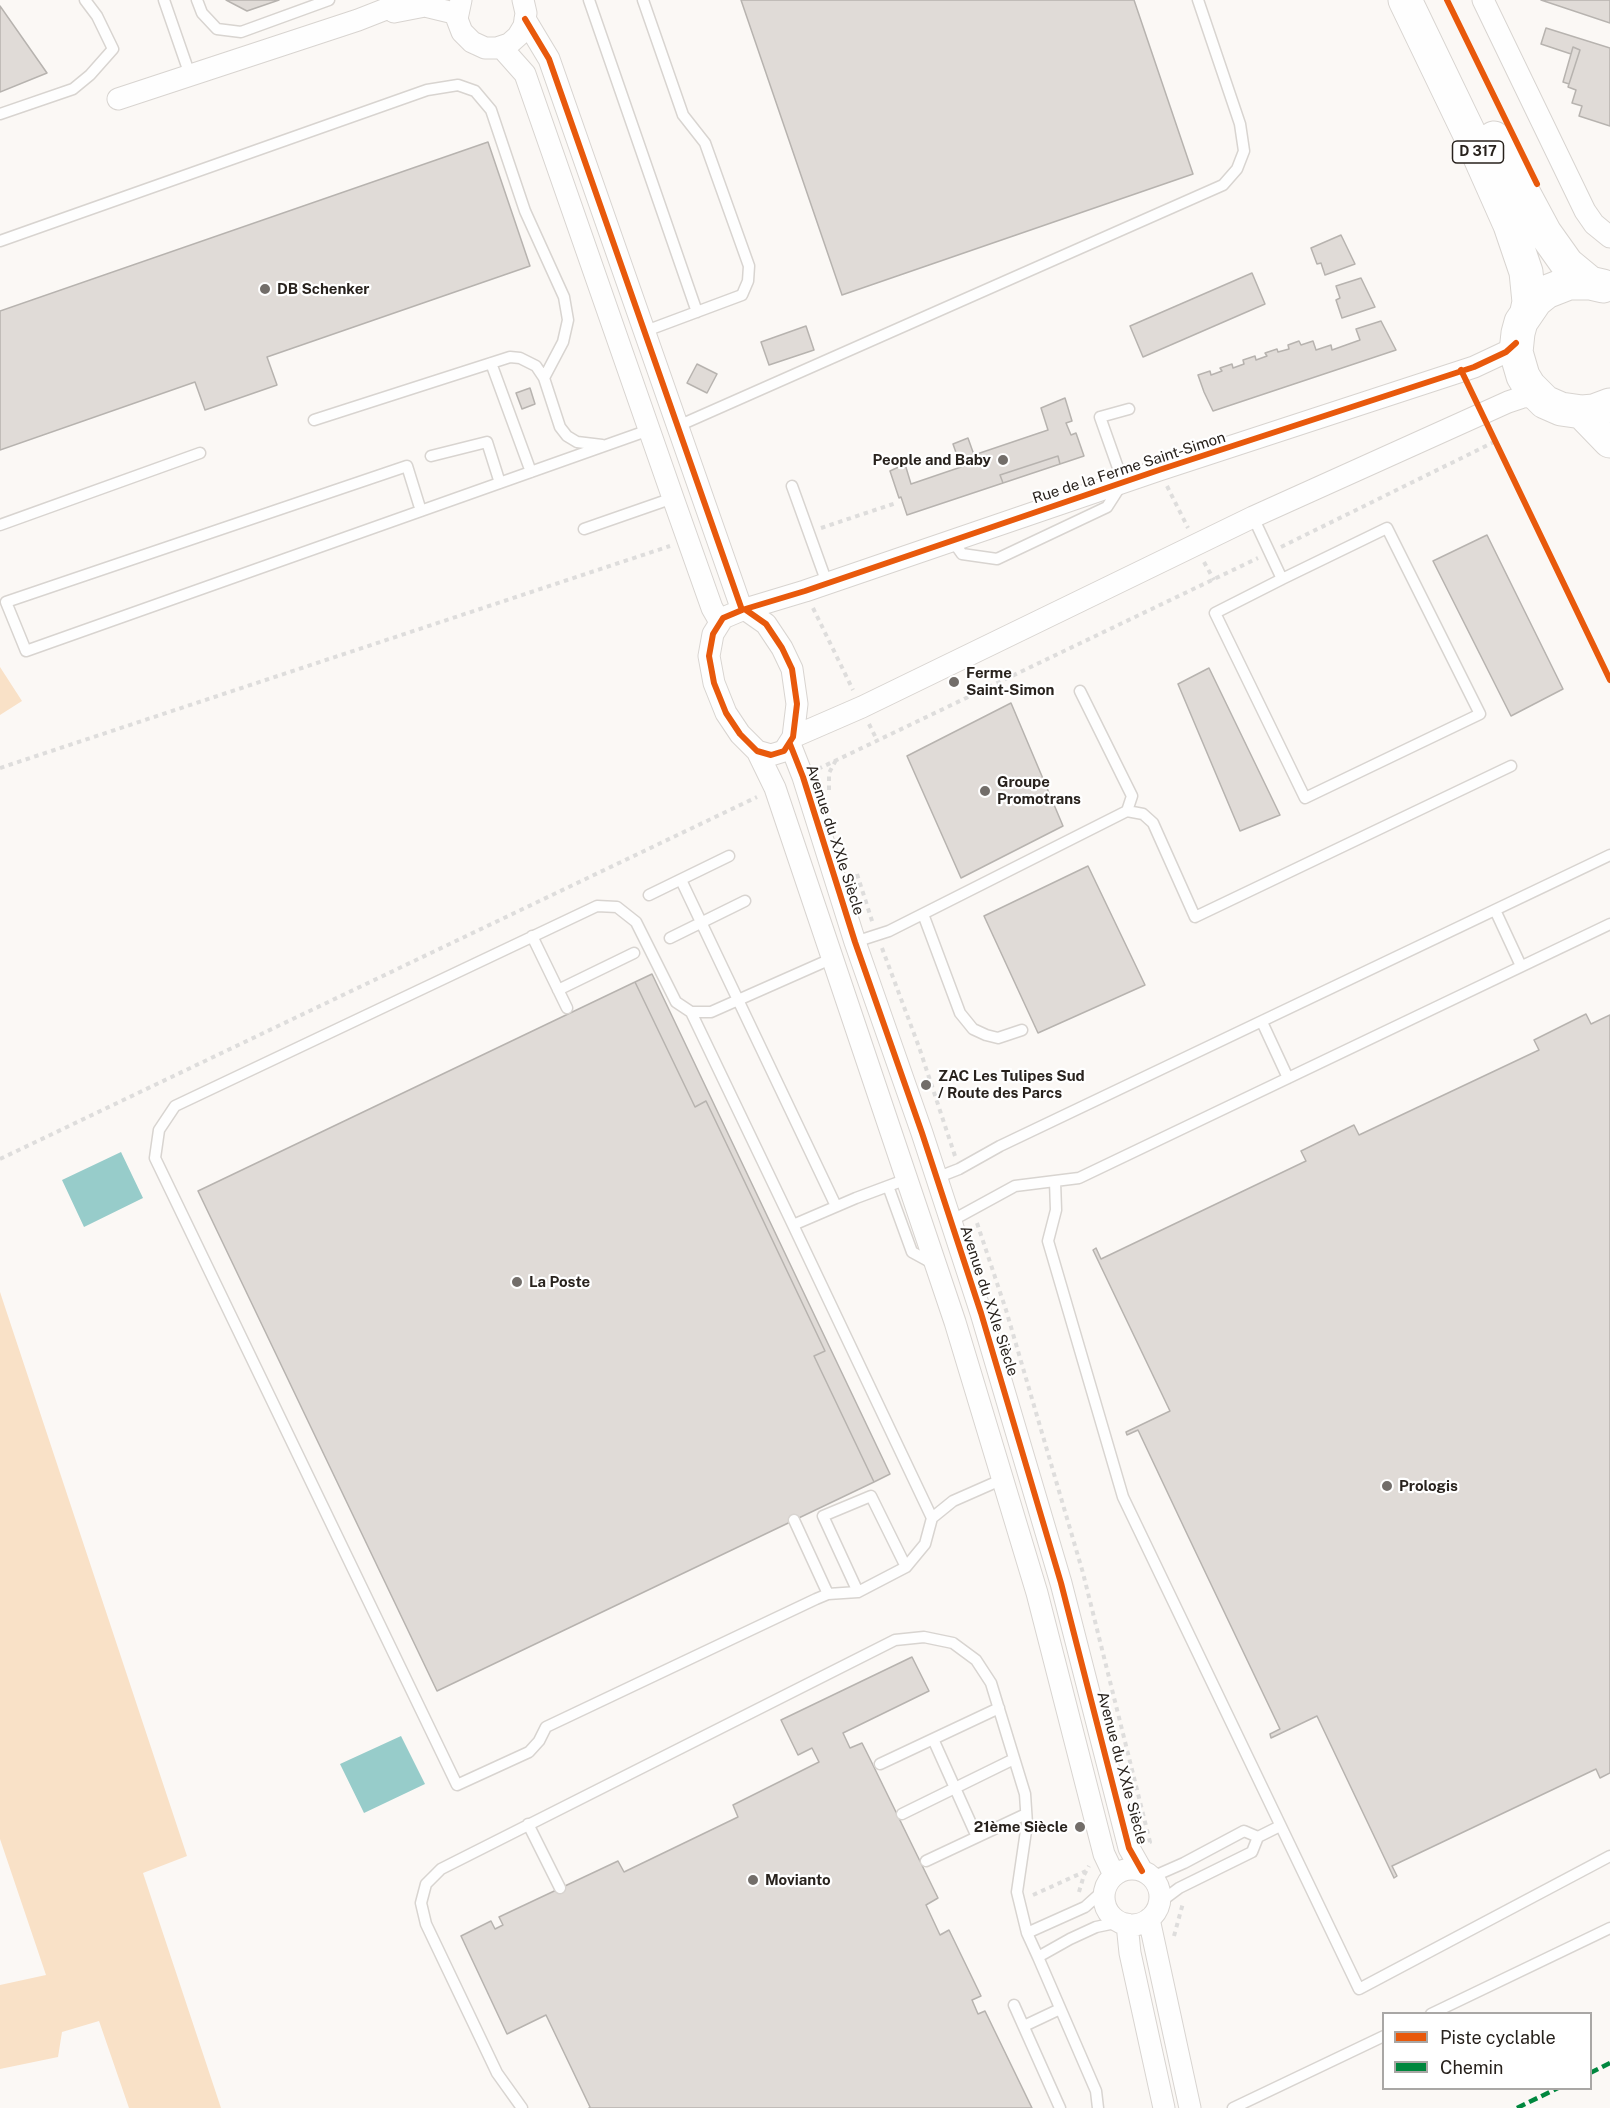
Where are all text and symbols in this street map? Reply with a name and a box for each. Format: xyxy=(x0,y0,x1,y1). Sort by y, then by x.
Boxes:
road number: D 317 xyxy=(1452,141,1504,163)
place label: DB Schenker xyxy=(277,280,369,298)
marker: DB Schenker xyxy=(258,282,272,296)
street label: Rue de la Ferme Saint-Simon xyxy=(1030,428,1228,508)
place label: People and Baby xyxy=(873,451,991,469)
marker: People and Baby xyxy=(996,453,1010,467)
place label: Ferme Saint-Simon xyxy=(966,664,1054,699)
marker: Ferme Saint-Simon xyxy=(947,675,961,689)
street label: Avenue du XXIe Siècle xyxy=(802,762,868,918)
place label: Groupe Promotrans xyxy=(997,773,1081,808)
marker: Groupe Promotrans xyxy=(978,784,992,798)
place label: ZAC Les Tulipes Sud / Route des Parcs xyxy=(938,1067,1085,1102)
marker: ZAC Les Tulipes Sud / Route des Parcs xyxy=(919,1078,933,1092)
street label: Avenue du XXIe Siècle xyxy=(956,1223,1022,1379)
place label: La Poste xyxy=(529,1273,590,1291)
marker: La Poste xyxy=(510,1275,524,1289)
place label: Prologis xyxy=(1399,1477,1458,1495)
marker: Prologis xyxy=(1380,1479,1394,1493)
street label: Avenue du XXIe Siècle xyxy=(1093,1690,1151,1846)
place label: 21ème Siècle xyxy=(974,1818,1068,1836)
marker: 21ème Siècle xyxy=(1073,1820,1087,1834)
place label: Movianto xyxy=(765,1871,831,1889)
marker: Movianto xyxy=(746,1873,760,1887)
legend xyxy=(1382,2012,1592,2090)
text: Piste cyclable xyxy=(1440,2027,1556,2048)
text: Chemin xyxy=(1440,2057,1504,2078)

